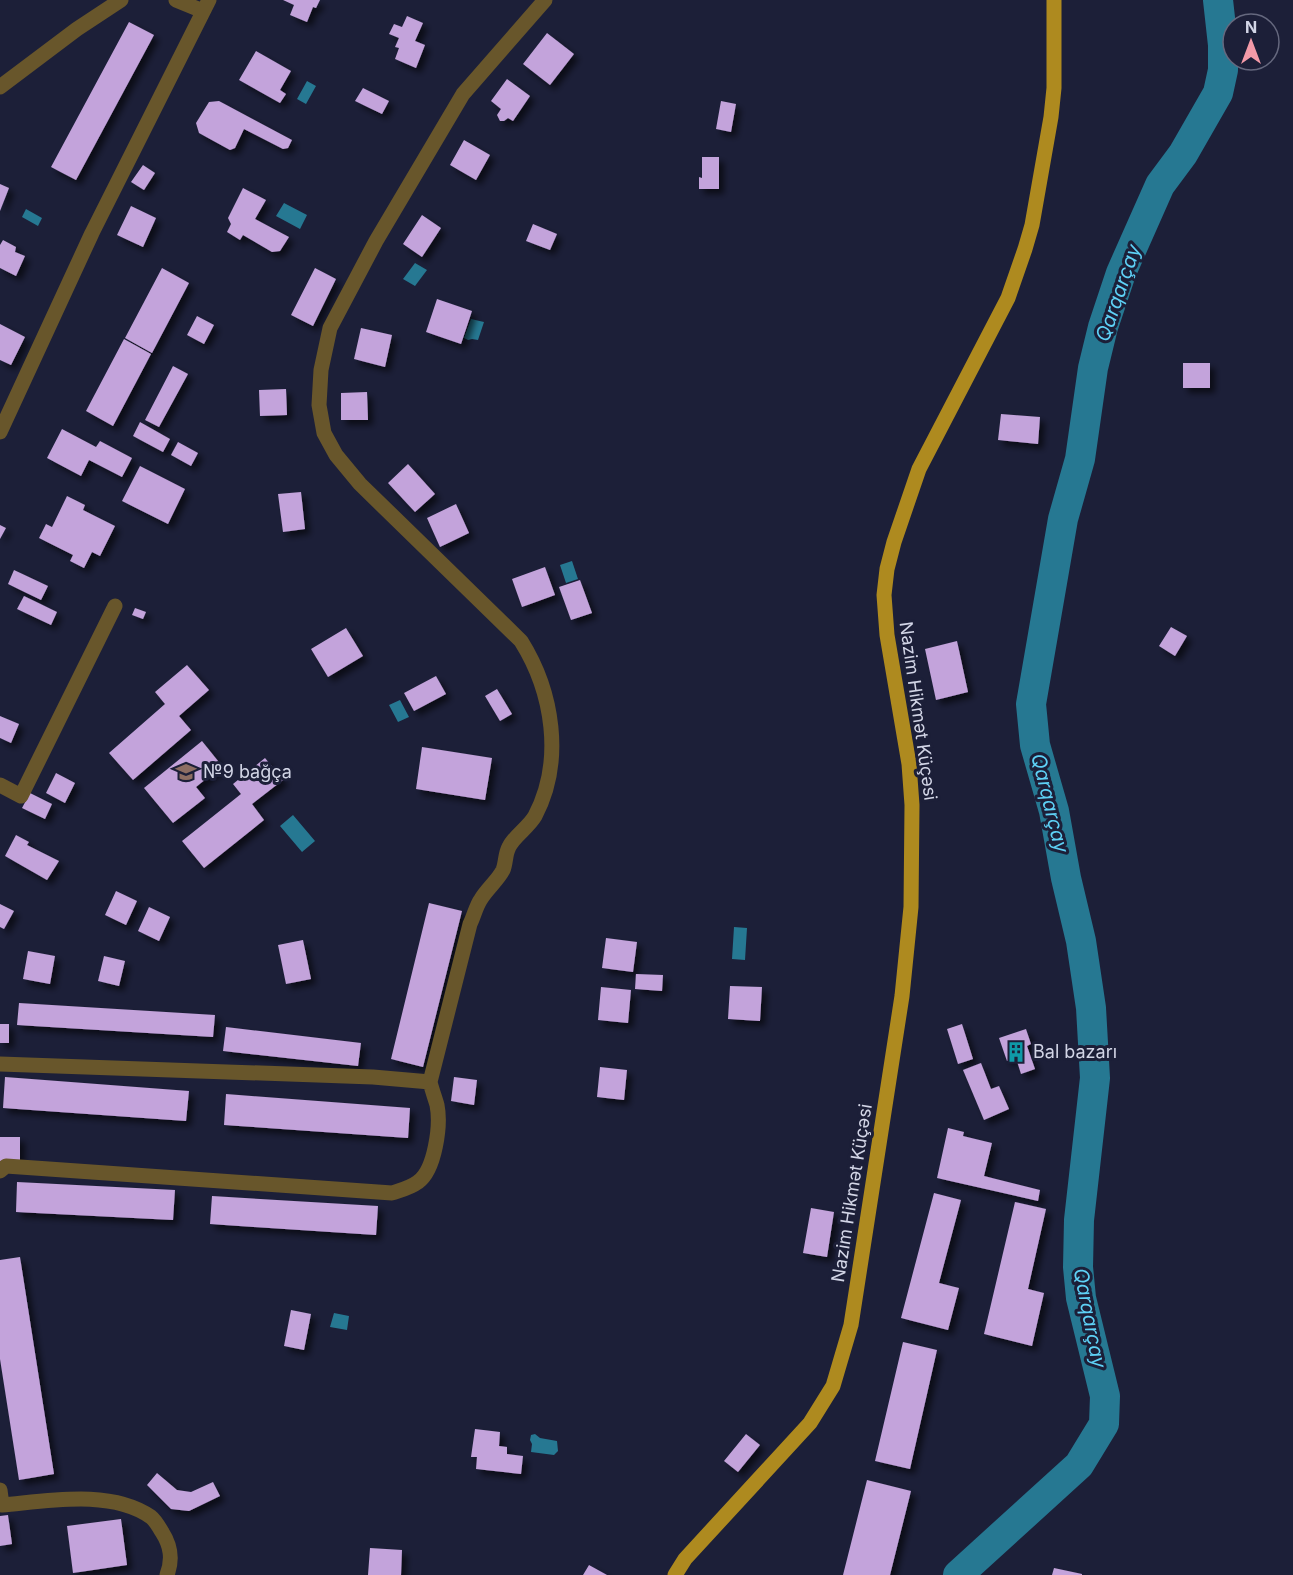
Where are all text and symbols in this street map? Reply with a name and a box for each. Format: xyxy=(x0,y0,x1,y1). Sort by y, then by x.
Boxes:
north arrow xyxy=(1221,12,1281,72)
text: N xyxy=(1245,17,1257,37)
water label: Qarqarçay xyxy=(1090,241,1146,345)
street label: Nazim Hikmət Küçəsi xyxy=(896,620,941,802)
water label: Qarqarçay xyxy=(1026,751,1074,856)
school or university icon: №9 bağça xyxy=(174,760,198,784)
place label: №9 bağça xyxy=(203,761,292,782)
building icon: Bal bazarı xyxy=(1004,1040,1028,1064)
place label: Bal bazarı xyxy=(1033,1041,1117,1062)
street label: Nazim Hikmət Küçəsi xyxy=(827,1102,876,1284)
water label: Qarqarçay xyxy=(1069,1266,1112,1371)

